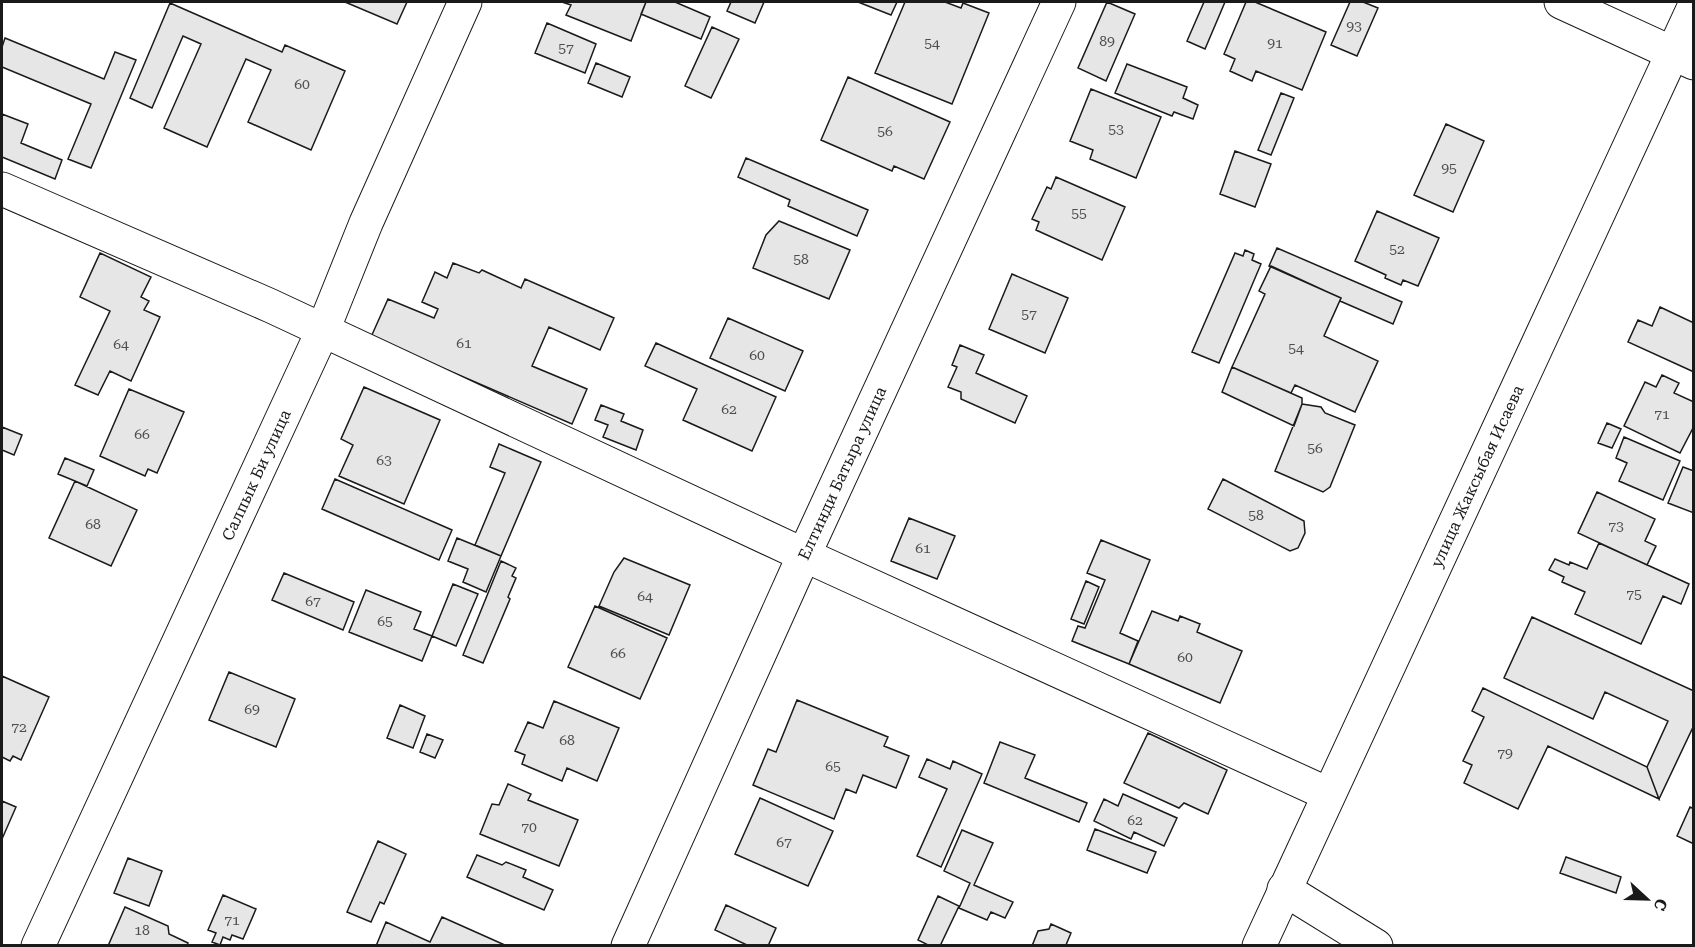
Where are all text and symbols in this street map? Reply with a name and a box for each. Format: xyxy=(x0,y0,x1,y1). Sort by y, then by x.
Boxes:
house number: 93 xyxy=(1346,18,1362,34)
house number: 89 xyxy=(1099,33,1115,49)
house number: 54 xyxy=(924,35,940,51)
house number: 91 xyxy=(1267,35,1283,51)
house number: 57 xyxy=(558,40,574,56)
house number: 60 xyxy=(294,76,310,92)
house number: 53 xyxy=(1108,121,1124,137)
house number: 56 xyxy=(877,123,893,139)
house number: 95 xyxy=(1441,160,1457,176)
house number: 55 xyxy=(1071,205,1087,221)
house number: 52 xyxy=(1389,241,1405,257)
house number: 58 xyxy=(793,251,809,267)
house number: 57 xyxy=(1021,306,1037,322)
house number: 61 xyxy=(456,335,472,351)
house number: 64 xyxy=(113,336,129,352)
house number: 54 xyxy=(1288,340,1304,356)
house number: 60 xyxy=(749,347,765,363)
street label: улица Жаксыбая Исаева xyxy=(1427,382,1528,570)
street label: Елтинди Батыра улица xyxy=(794,383,891,563)
house number: 62 xyxy=(721,401,737,417)
street label: Салпык Би улица xyxy=(218,406,295,544)
house number: 71 xyxy=(1654,406,1670,422)
house number: 66 xyxy=(134,426,150,442)
house number: 56 xyxy=(1307,440,1323,456)
house number: 63 xyxy=(376,452,392,468)
house number: 58 xyxy=(1248,507,1264,523)
house number: 68 xyxy=(85,516,101,532)
house number: 73 xyxy=(1608,518,1624,534)
house number: 61 xyxy=(915,540,931,556)
house number: 75 xyxy=(1626,586,1642,602)
house number: 64 xyxy=(637,588,653,604)
house number: 67 xyxy=(305,593,321,609)
house number: 65 xyxy=(377,613,393,629)
house number: 66 xyxy=(610,645,626,661)
house number: 60 xyxy=(1177,649,1193,665)
house number: 69 xyxy=(244,701,260,717)
house number: 72 xyxy=(11,719,27,735)
house number: 68 xyxy=(559,732,575,748)
house number: 79 xyxy=(1497,745,1513,761)
house number: 65 xyxy=(825,758,841,774)
house number: 62 xyxy=(1127,812,1143,828)
house number: 70 xyxy=(521,819,537,835)
house number: 67 xyxy=(776,834,792,850)
north arrow xyxy=(1617,869,1677,929)
text: С xyxy=(1650,896,1671,913)
house number: 71 xyxy=(224,912,240,928)
house number: 18 xyxy=(134,922,150,938)

